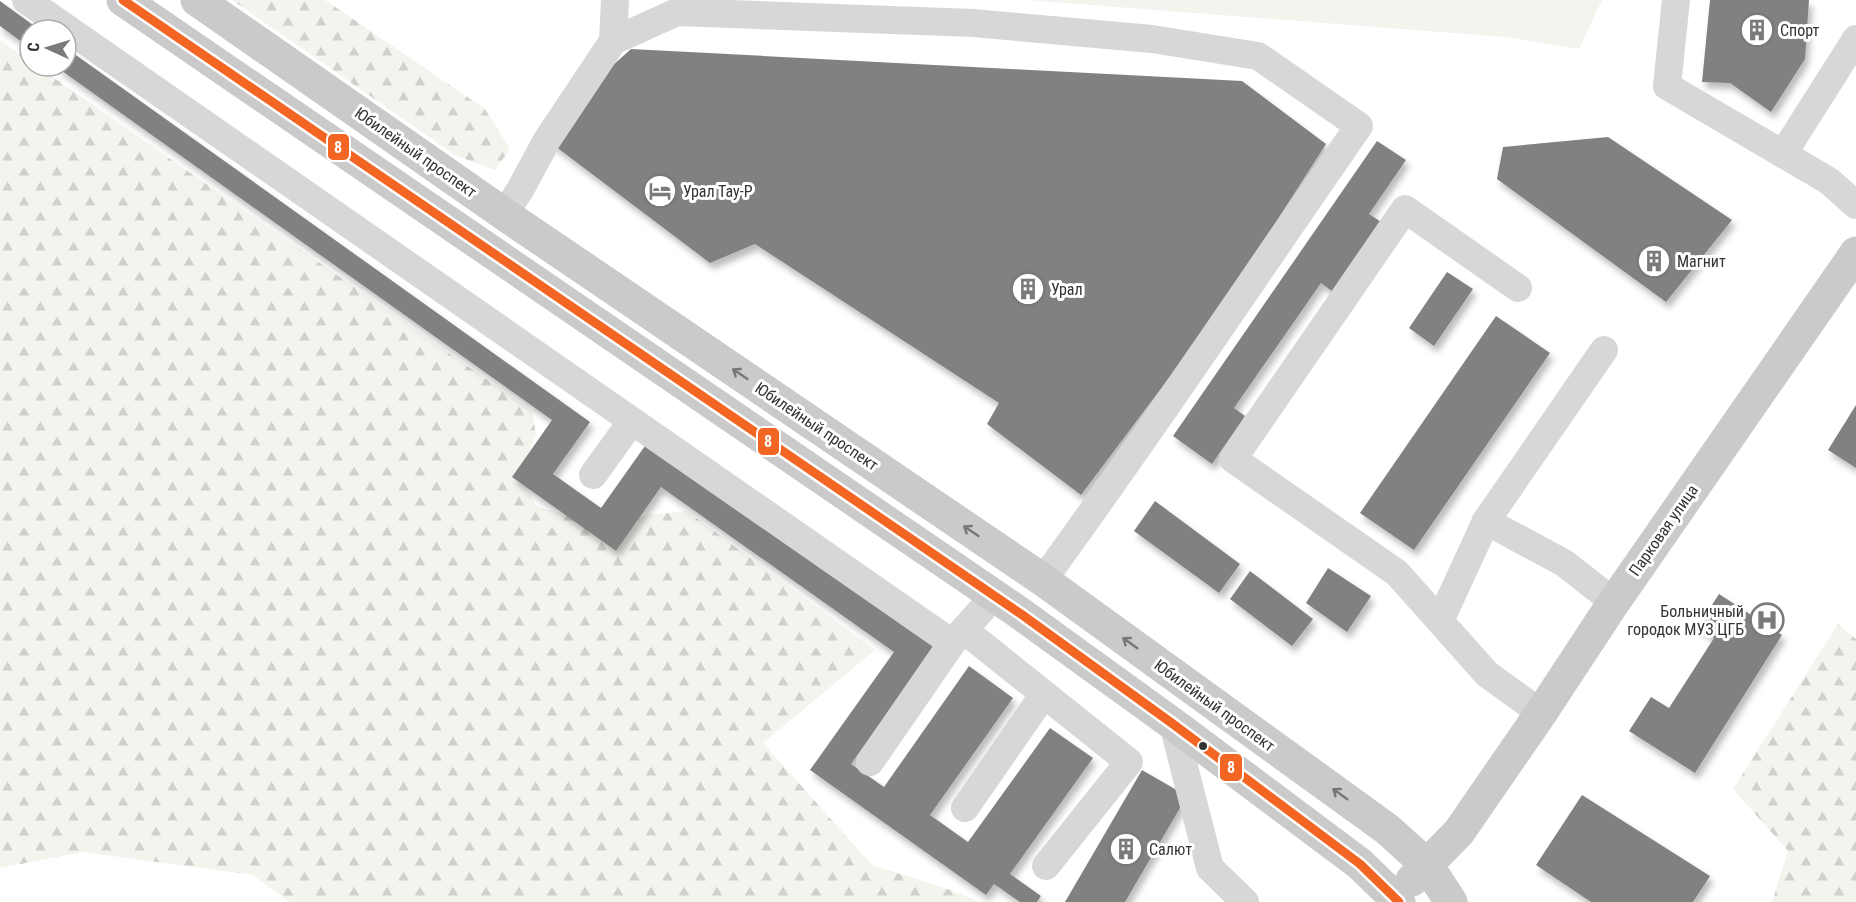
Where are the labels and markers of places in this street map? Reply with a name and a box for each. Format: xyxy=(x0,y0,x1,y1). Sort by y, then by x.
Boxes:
building icon: Спорт xyxy=(1739,12,1775,48)
place label: Спорт xyxy=(1780,21,1820,40)
hotel icon: Урал Тау-Р xyxy=(642,173,678,209)
place label: Урал Тау-Р xyxy=(683,182,753,201)
building icon: Магнит xyxy=(1636,243,1672,279)
place label: Магнит xyxy=(1677,252,1726,271)
building icon: Урал xyxy=(1010,271,1046,307)
place label: Урал xyxy=(1051,280,1083,299)
place label: Больничный городок МУЗ ЦГБ xyxy=(1627,602,1744,639)
hospital icon: Больничный городок МУЗ ЦГБ xyxy=(1749,602,1785,638)
unlabelled marker xyxy=(1197,740,1209,752)
building icon: Салют xyxy=(1108,831,1144,867)
place label: Салют xyxy=(1149,840,1192,859)

